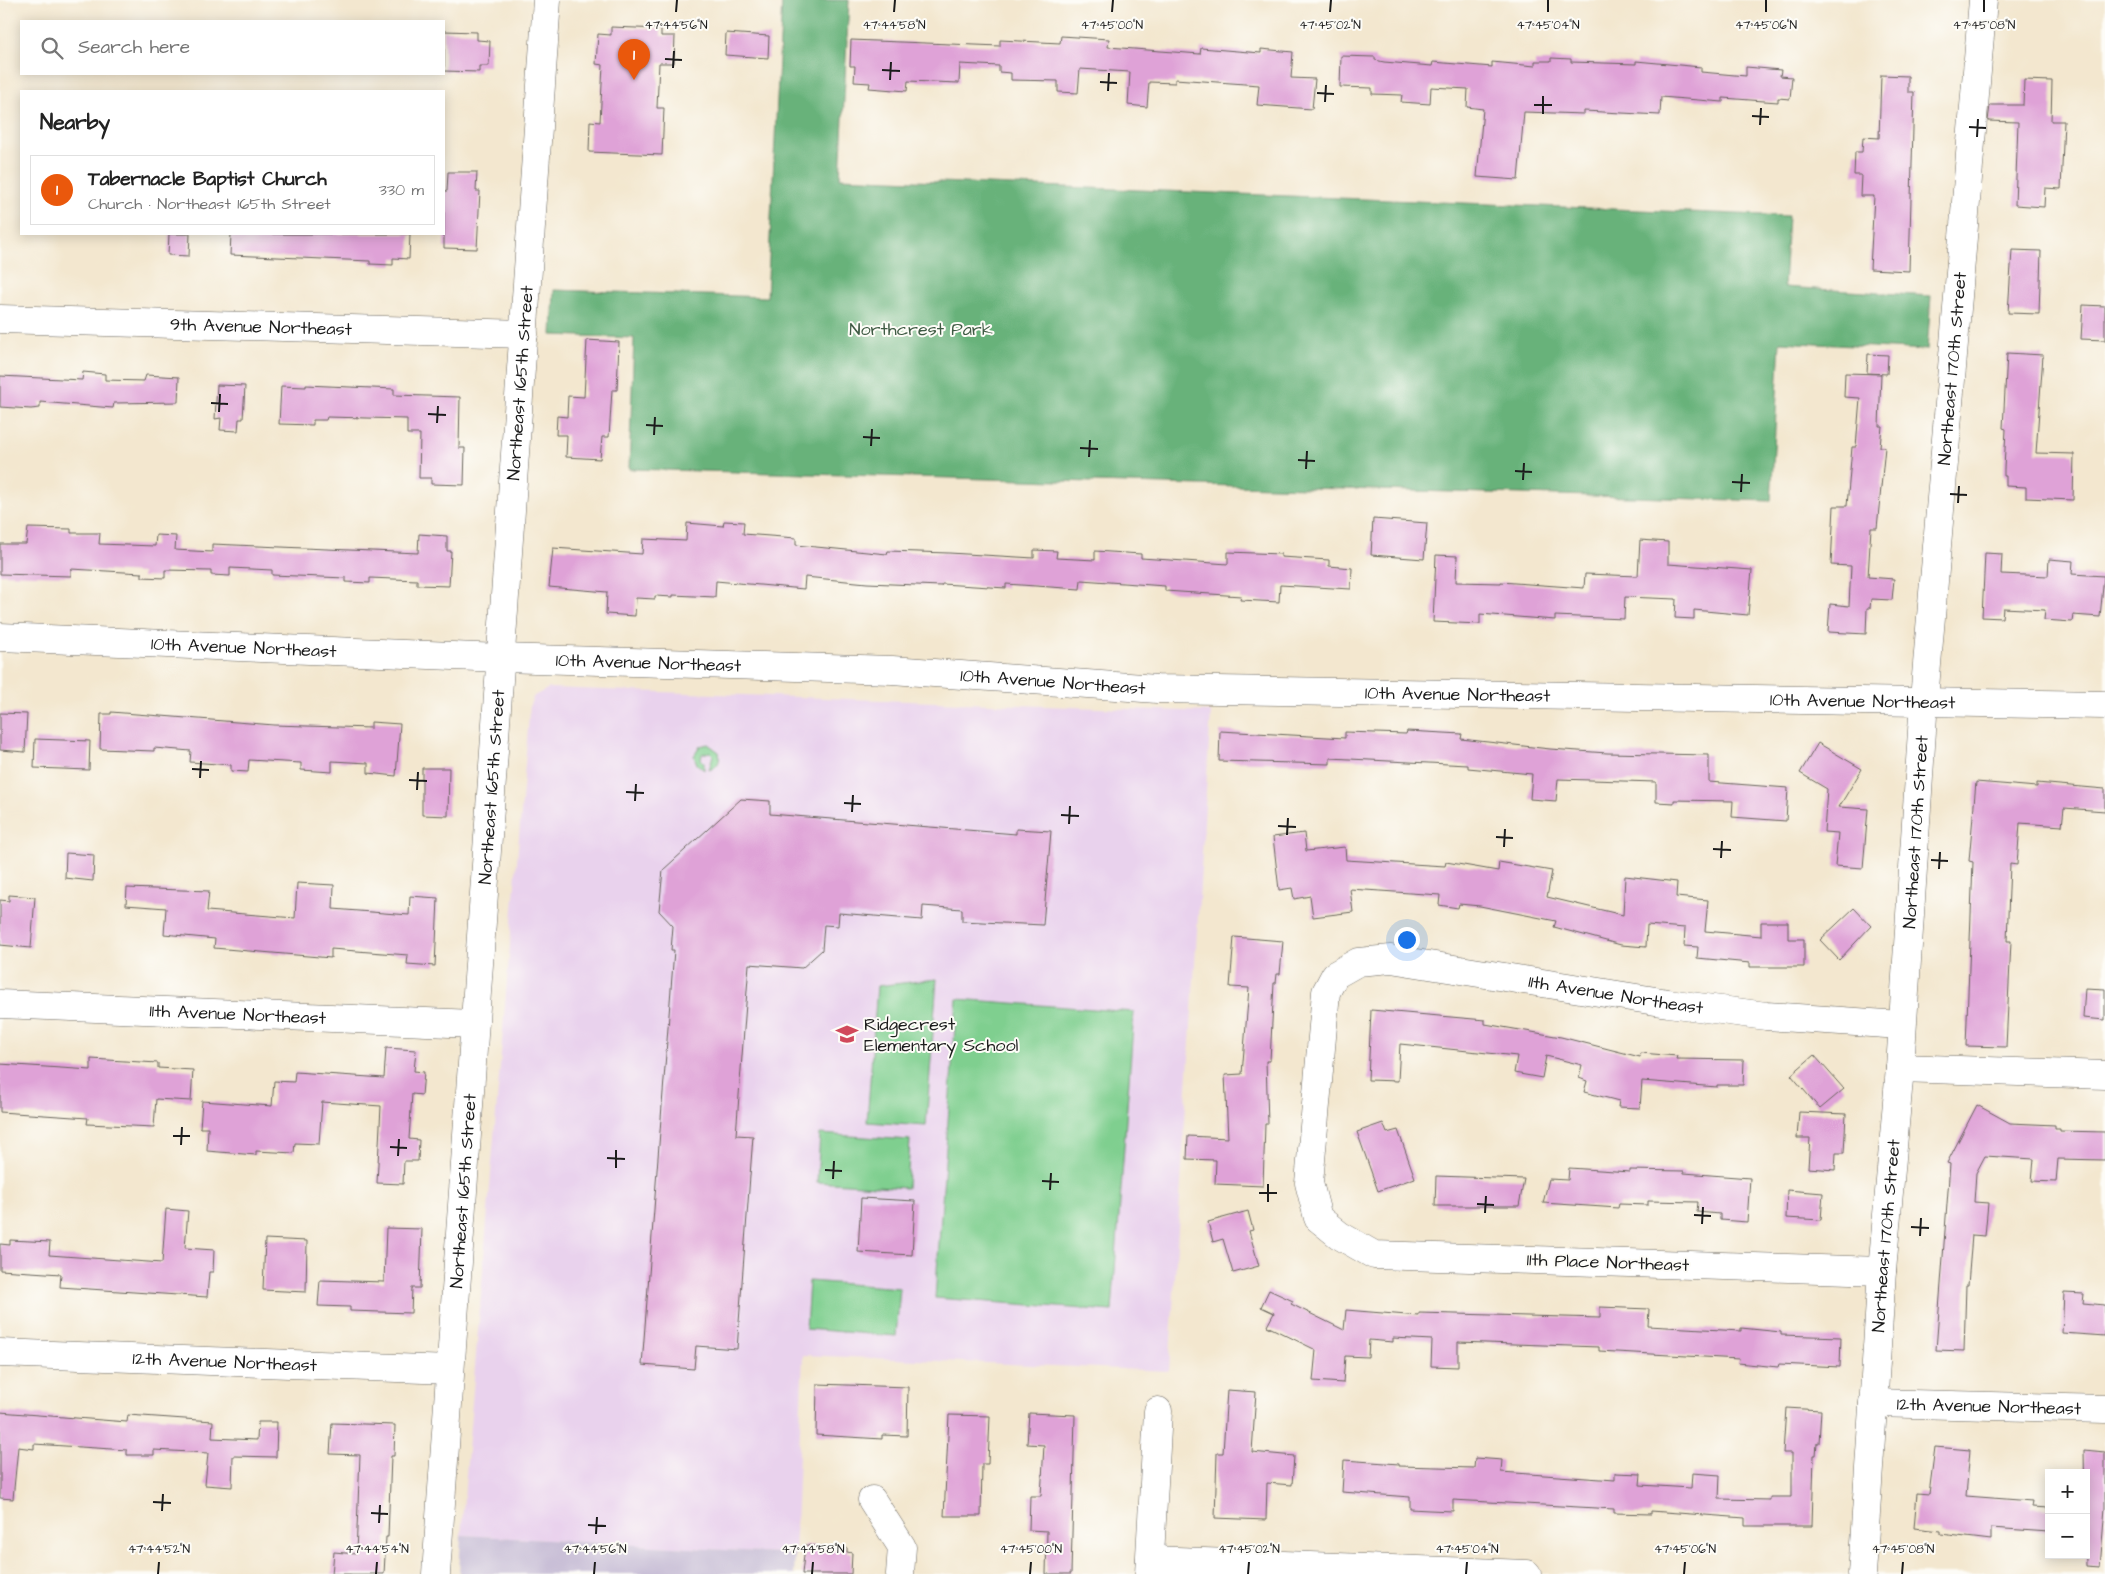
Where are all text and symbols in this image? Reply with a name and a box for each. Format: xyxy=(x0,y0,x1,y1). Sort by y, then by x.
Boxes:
text: 47°44'56"N xyxy=(645,17,708,34)
text: 47°44'58"N xyxy=(862,17,926,34)
text: 47°45'00"N xyxy=(1081,17,1144,34)
text: 47°45'02"N xyxy=(1299,17,1361,34)
text: 47°45'04"N xyxy=(1517,17,1580,34)
text: 47°45'06"N xyxy=(1735,17,1798,34)
text: 47°45'08"N xyxy=(1953,17,2016,34)
search box xyxy=(20,20,445,75)
icon: search xyxy=(38,34,66,62)
text: Search here xyxy=(78,34,190,61)
pin: 1 xyxy=(618,39,650,80)
text: Nearby xyxy=(40,108,110,137)
text: Tabernacle Baptist Church xyxy=(88,166,327,193)
text: 1 xyxy=(56,179,58,201)
text: 330 m xyxy=(379,179,424,201)
text: Church · Northeast 165th Street xyxy=(88,193,331,215)
street label: Northeast 170th Street xyxy=(1932,270,1973,466)
street label: Northeast 165th Street xyxy=(501,284,540,481)
street label: 9th Avenue Northeast xyxy=(169,312,353,342)
park label: Northcrest Park xyxy=(849,317,993,342)
street label: 10th Avenue Northeast xyxy=(151,631,338,664)
street label: 10th Avenue Northeast xyxy=(555,648,742,678)
street label: 10th Avenue Northeast xyxy=(959,663,1147,701)
street label: 10th Avenue Northeast xyxy=(1365,681,1551,709)
street label: 10th Avenue Northeast xyxy=(1770,687,1956,715)
street label: Northeast 165th Street xyxy=(473,688,511,885)
street label: Northeast 170th Street xyxy=(1897,734,1935,929)
your location xyxy=(1394,927,1420,953)
street label: 11th Avenue Northeast xyxy=(1527,969,1706,1021)
street label: 11th Avenue Northeast xyxy=(149,998,327,1031)
place label: Ridgecrest Elementary School xyxy=(864,1012,1019,1059)
school or university icon: Ridgecrest Elementary School xyxy=(834,1021,860,1047)
street label: Northeast 165th Street xyxy=(444,1092,483,1289)
street label: Northeast 170th Street xyxy=(1866,1138,1907,1333)
street label: 11th Place Northeast xyxy=(1526,1247,1690,1278)
street label: 12th Avenue Northeast xyxy=(132,1346,318,1378)
street label: 12th Avenue Northeast xyxy=(1896,1392,2082,1421)
map controls xyxy=(2045,1469,2090,1559)
button: + xyxy=(2045,1469,2090,1514)
button: − xyxy=(2045,1514,2090,1559)
text: 47°44'52"N xyxy=(128,1541,191,1558)
text: 47°44'54"N xyxy=(345,1541,409,1558)
text: 47°44'56"N xyxy=(564,1541,627,1558)
text: 47°44'58"N xyxy=(781,1541,845,1558)
text: 47°45'00"N xyxy=(1000,1541,1063,1558)
text: 47°45'02"N xyxy=(1218,1541,1280,1558)
text: 47°45'04"N xyxy=(1436,1541,1499,1558)
text: 47°45'06"N xyxy=(1654,1541,1717,1558)
text: 47°45'08"N xyxy=(1872,1541,1935,1558)

